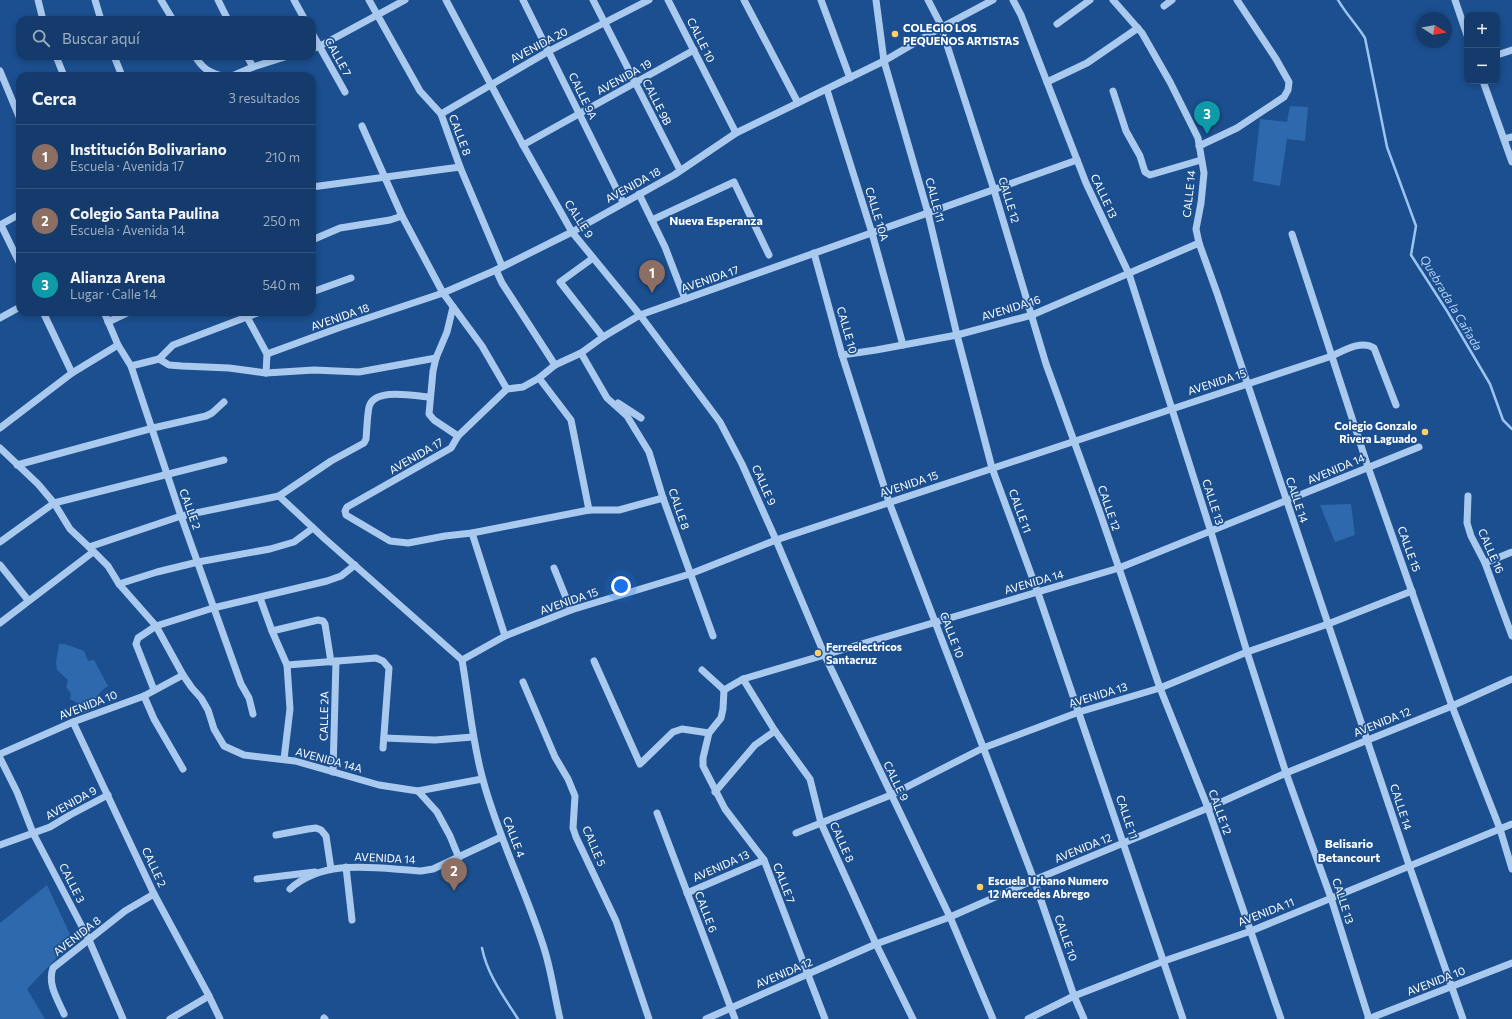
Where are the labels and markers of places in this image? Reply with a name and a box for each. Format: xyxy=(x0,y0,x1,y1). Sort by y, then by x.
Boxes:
place label: COLEGIO LOS PEQUEÑOS ARTISTAS xyxy=(903,21,1020,47)
marker: COLEGIO LOS PEQUEÑOS ARTISTAS xyxy=(890,29,900,39)
pin: 3 xyxy=(1194,101,1220,134)
pin: 1 xyxy=(639,260,665,293)
place label: Colegio Gonzalo Rivera Laguado xyxy=(1334,419,1417,445)
marker: Colegio Gonzalo Rivera Laguado xyxy=(1420,427,1430,437)
place label: Ferreelectricos Santacruz xyxy=(826,640,902,666)
marker: Ferreelectricos Santacruz xyxy=(813,648,823,658)
pin: 2 xyxy=(441,858,467,891)
place label: Escuela Urbano Numero 12 Mercedes Abrego xyxy=(988,874,1109,900)
marker: Escuela Urbano Numero 12 Mercedes Abrego xyxy=(975,882,985,892)

